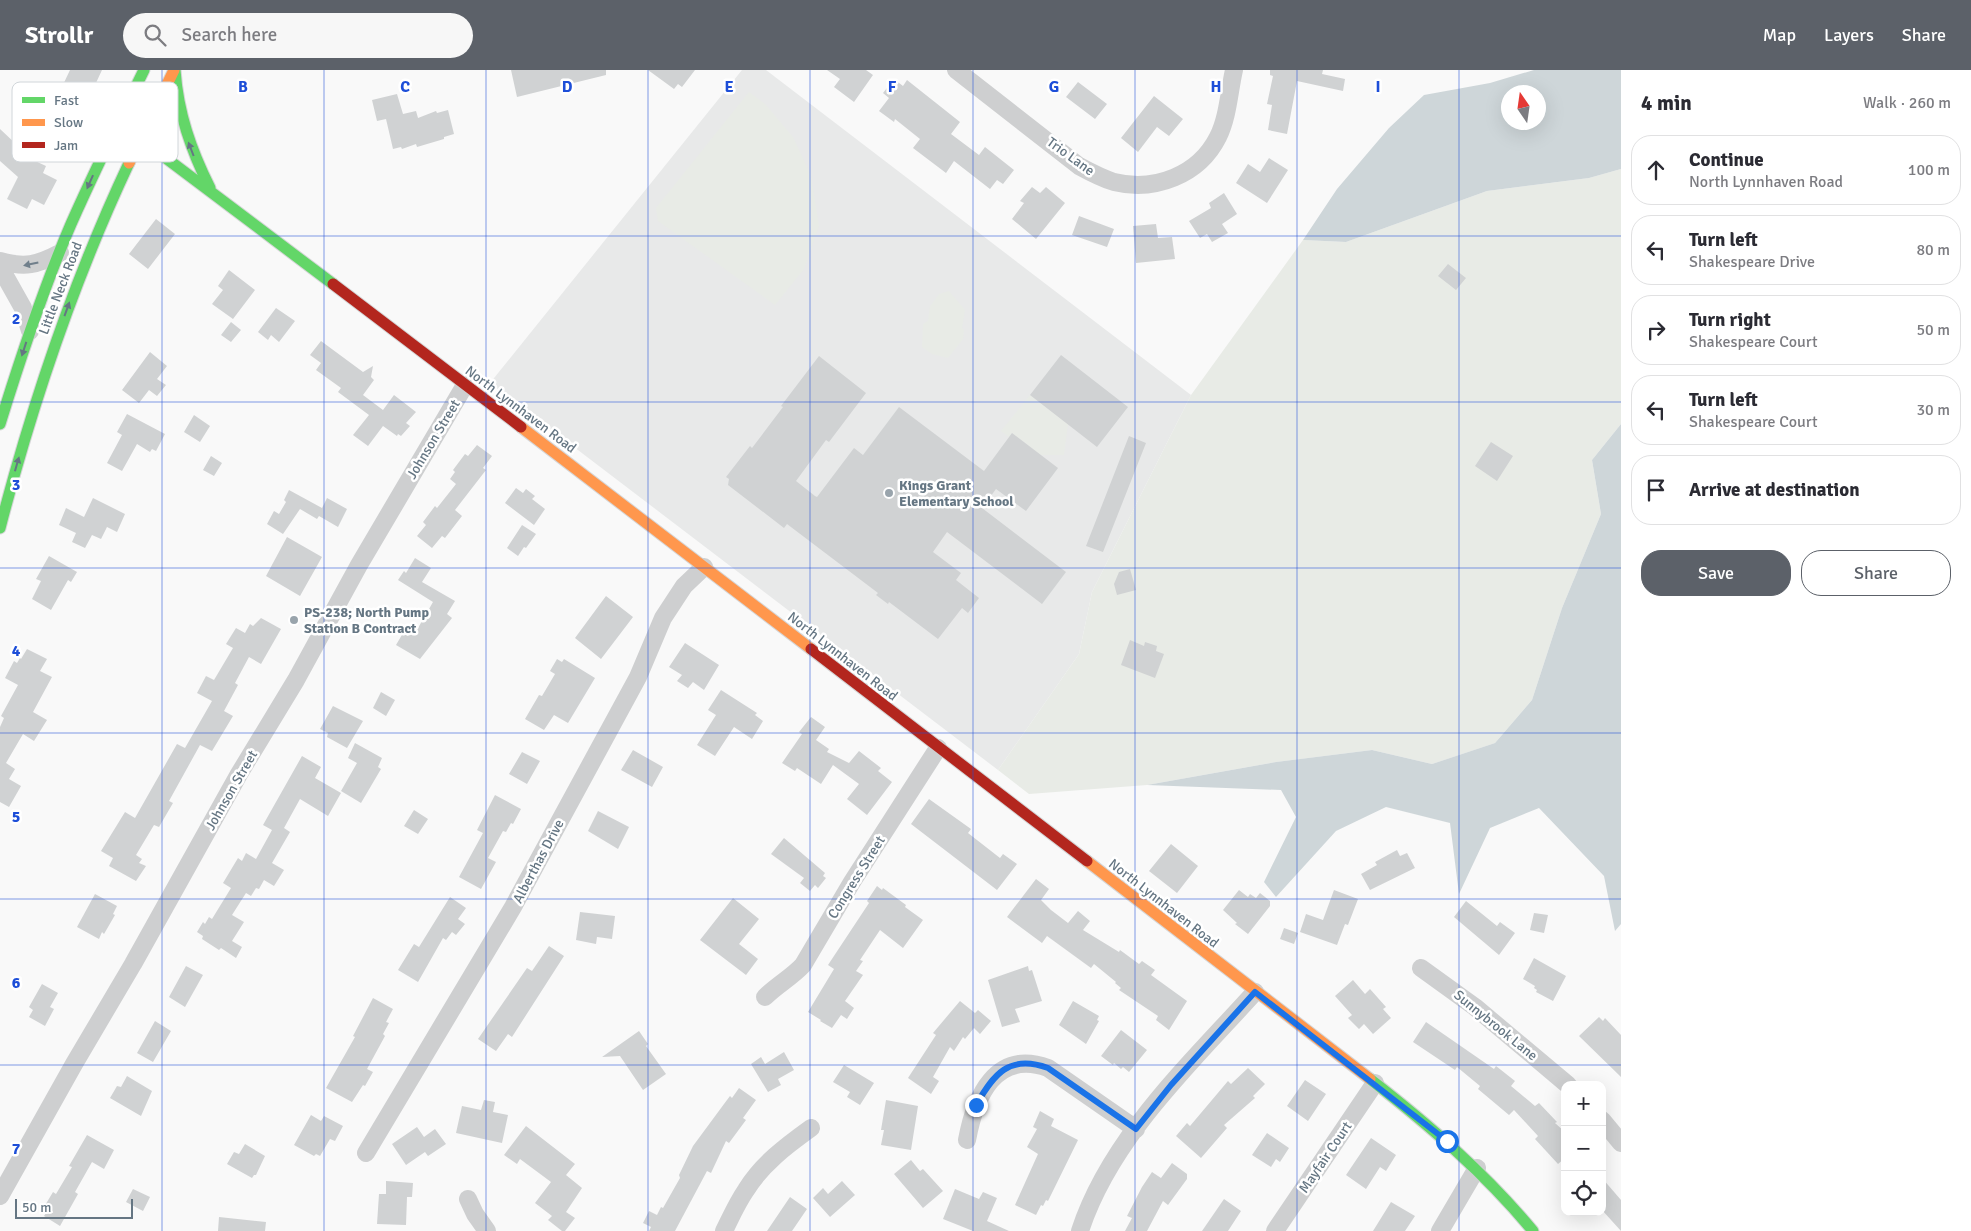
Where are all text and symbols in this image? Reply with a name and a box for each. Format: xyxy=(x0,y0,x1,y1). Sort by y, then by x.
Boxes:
search box xyxy=(123,13,473,58)
text: Strollr xyxy=(25,20,93,50)
icon: search xyxy=(141,21,169,49)
text: Search here xyxy=(181,23,277,47)
text: Map xyxy=(1763,24,1796,46)
text: Layers xyxy=(1824,24,1874,46)
text: Share xyxy=(1902,24,1946,46)
text: B xyxy=(238,77,248,97)
text: C xyxy=(400,77,410,97)
text: D xyxy=(562,77,573,97)
text: E xyxy=(724,77,734,97)
text: F xyxy=(888,77,897,97)
text: G xyxy=(1049,77,1059,97)
text: H xyxy=(1211,77,1221,97)
text: I xyxy=(1375,77,1381,97)
legend xyxy=(12,82,178,162)
north arrow xyxy=(1501,85,1546,130)
text: 4 min xyxy=(1641,90,1692,116)
text: Fast xyxy=(54,92,79,109)
text: Walk · 260 m xyxy=(1863,93,1951,113)
text: Slow xyxy=(54,114,83,131)
street label: Trio Lane xyxy=(1044,133,1098,179)
text: Jam xyxy=(54,137,78,154)
one-way arrow xyxy=(187,141,194,156)
text: Continue xyxy=(1689,148,1764,172)
icon: ahead xyxy=(1642,156,1670,184)
text: 100 m xyxy=(1908,160,1950,180)
text: North Lynnhaven Road xyxy=(1689,172,1843,192)
one-way arrow xyxy=(86,174,94,189)
text: Turn left xyxy=(1689,228,1758,252)
icon: left xyxy=(1642,236,1670,264)
street label: Little Neck Road xyxy=(35,239,86,337)
text: 80 m xyxy=(1916,240,1950,260)
text: Shakespeare Drive xyxy=(1689,252,1815,272)
one-way arrow xyxy=(22,261,38,269)
one-way arrow xyxy=(63,301,71,316)
text: Turn right xyxy=(1689,308,1771,332)
text: 2 xyxy=(12,309,20,329)
icon: right xyxy=(1642,316,1670,344)
text: 50 m xyxy=(1916,320,1950,340)
text: Shakespeare Court xyxy=(1689,332,1818,352)
one-way arrow xyxy=(20,342,28,357)
street label: North Lynnhaven Road xyxy=(462,362,580,457)
text: Turn left xyxy=(1689,388,1758,412)
street label: Johnson Street xyxy=(403,396,464,482)
icon: left xyxy=(1642,396,1670,424)
text: 30 m xyxy=(1916,400,1950,420)
text: Shakespeare Court xyxy=(1689,412,1818,432)
one-way arrow xyxy=(13,456,21,471)
text: 3 xyxy=(12,475,20,495)
icon: arrive xyxy=(1642,476,1670,504)
place label: Kings Grant Elementary School xyxy=(899,477,1014,510)
text: Arrive at destination xyxy=(1689,478,1860,502)
marker: Kings Grant Elementary School xyxy=(883,487,895,499)
button: Save xyxy=(1641,550,1791,596)
button: Share xyxy=(1801,550,1951,596)
place label: PS-238; North Pump Station B Contract xyxy=(304,604,429,637)
street label: North Lynnhaven Road xyxy=(784,608,901,705)
marker: PS-238; North Pump Station B Contract xyxy=(288,614,300,626)
text: 4 xyxy=(12,641,21,661)
street label: Johnson Street xyxy=(202,747,261,833)
text: 5 xyxy=(12,807,20,827)
street label: Alberthas Drive xyxy=(509,816,568,906)
street label: Congress Street xyxy=(824,833,889,922)
street label: North Lynnhaven Road xyxy=(1105,855,1222,952)
text: 6 xyxy=(12,973,21,993)
street label: Sunnybrook Lane xyxy=(1450,986,1541,1064)
map controls xyxy=(1561,1081,1606,1216)
button: + xyxy=(1561,1081,1606,1126)
route end xyxy=(965,1094,988,1117)
street label: Mayfair Court xyxy=(1295,1118,1356,1196)
button: − xyxy=(1561,1126,1606,1171)
route start xyxy=(1436,1130,1459,1153)
text: 7 xyxy=(12,1139,21,1159)
button: locate xyxy=(1561,1171,1606,1216)
scale bar xyxy=(15,1196,132,1219)
text: 50 m xyxy=(22,1199,51,1216)

